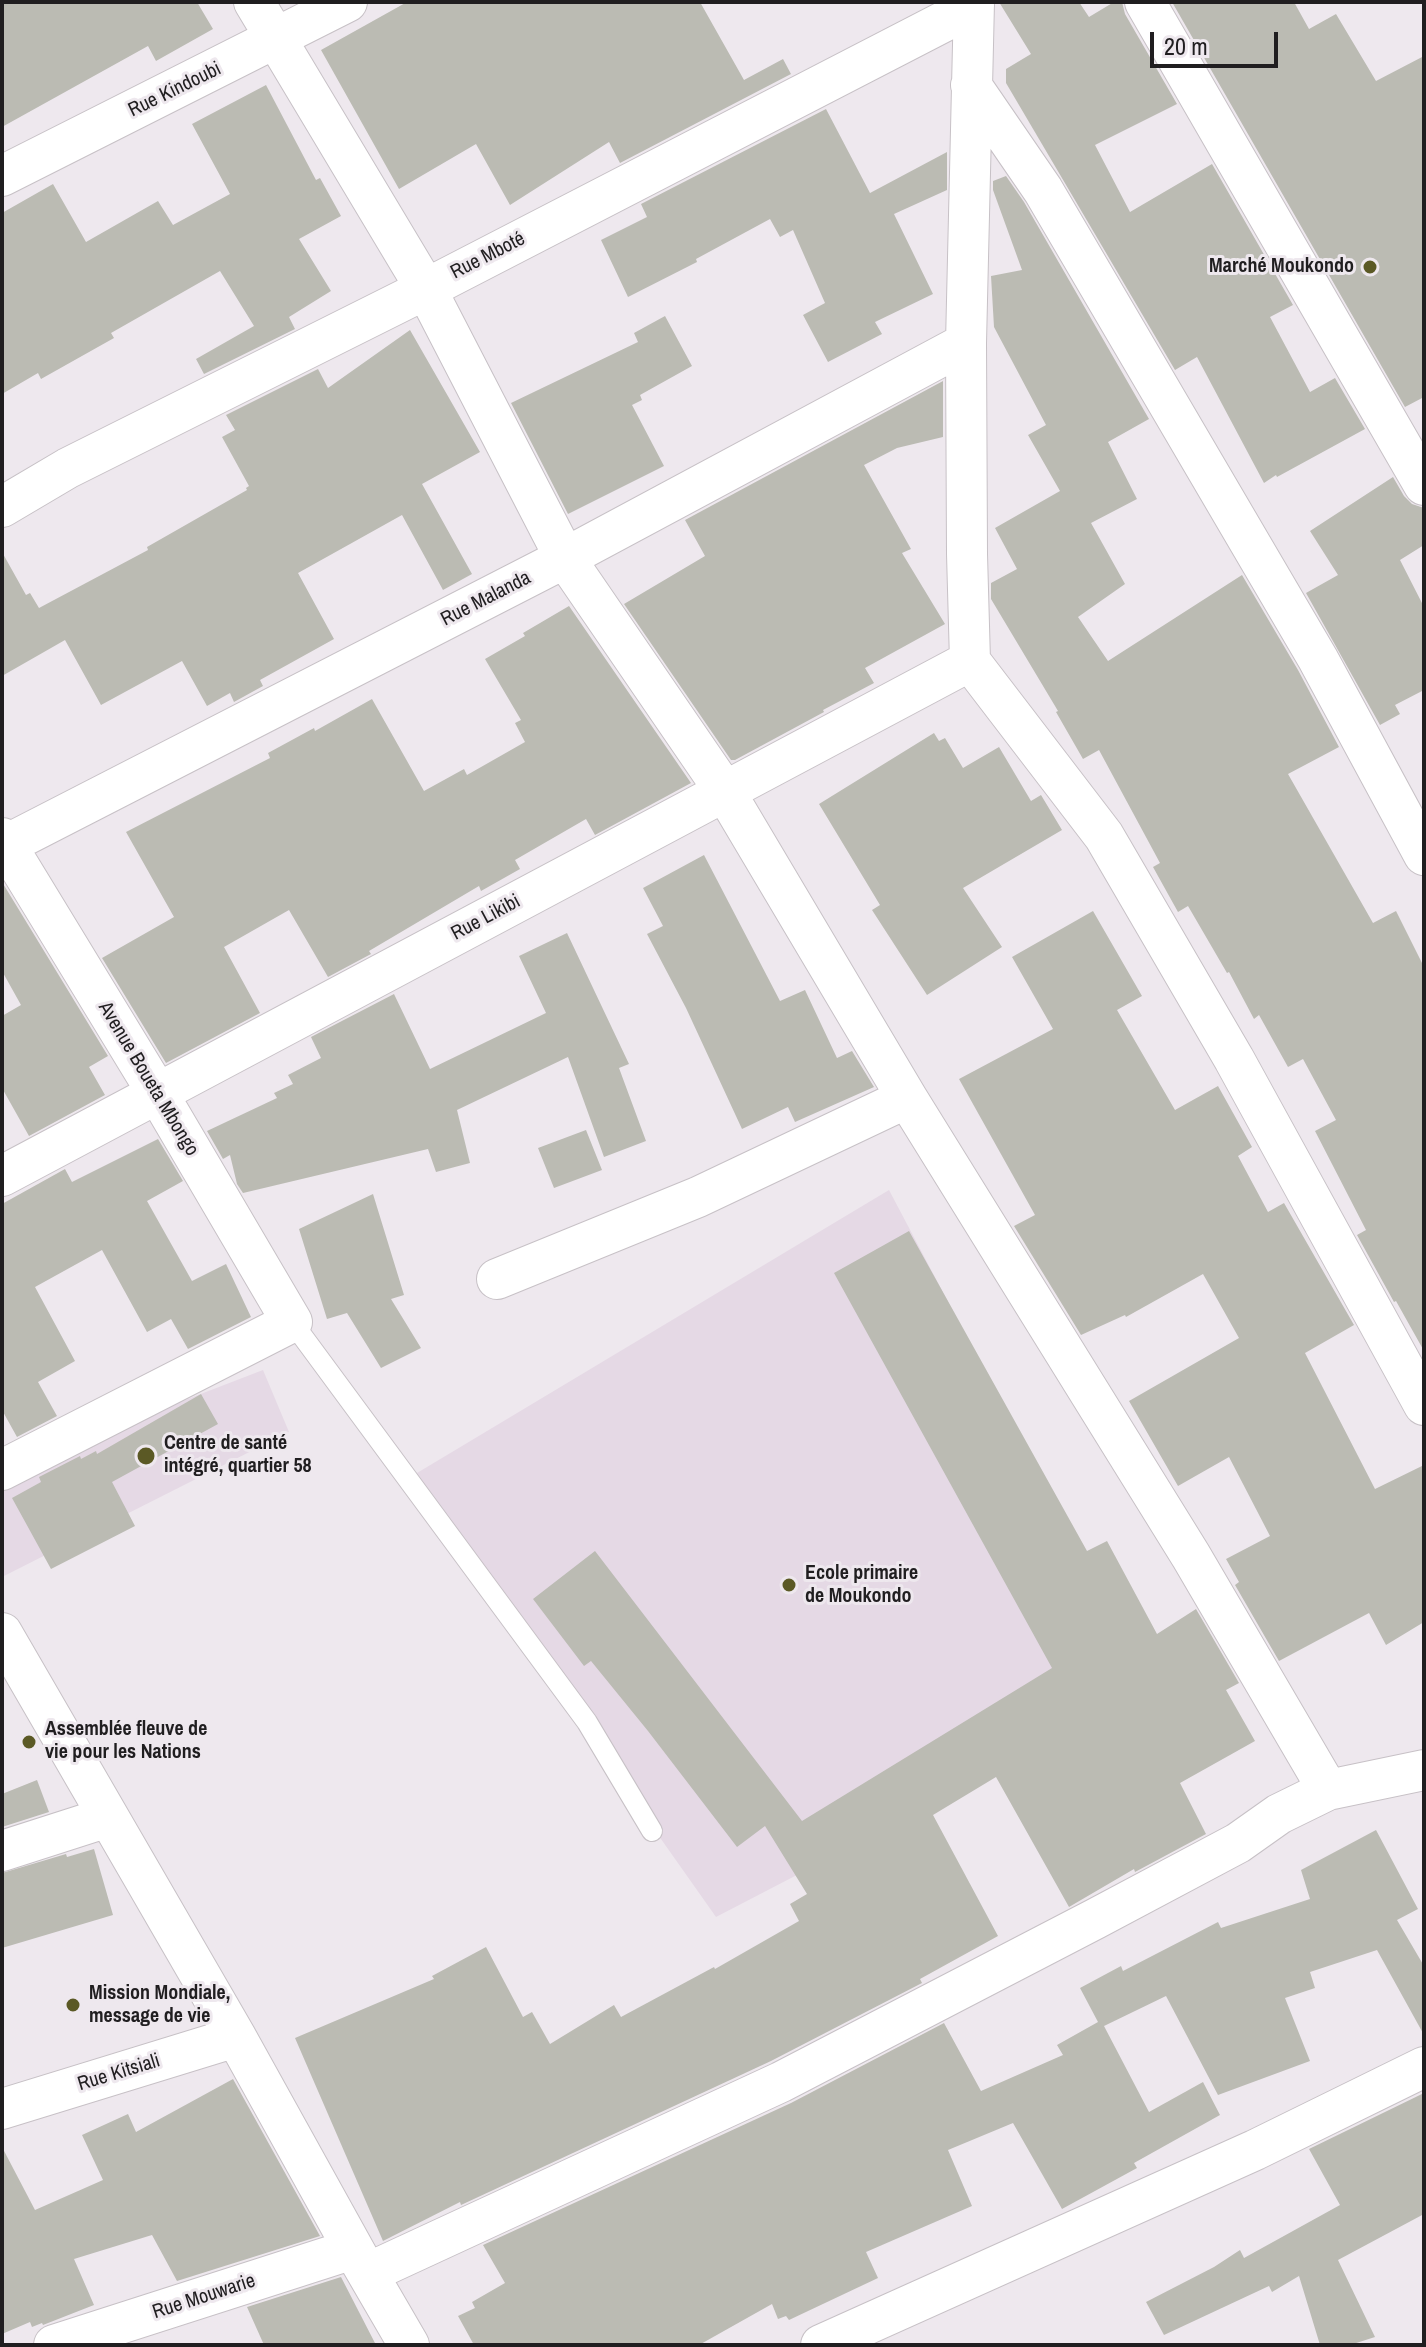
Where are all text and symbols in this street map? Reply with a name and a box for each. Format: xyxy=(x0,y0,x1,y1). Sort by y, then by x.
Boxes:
scale bar xyxy=(1154,16,1282,66)
text: 20 m xyxy=(1164,30,1208,62)
street label: Rue Kindoubi xyxy=(125,57,225,123)
street label: Rue Mboté xyxy=(447,227,529,285)
place label: Marché Moukondo xyxy=(1209,255,1354,279)
marker: Marché Moukondo xyxy=(1361,258,1379,276)
street label: Rue Malanda xyxy=(437,566,535,632)
street label: Rue Likibi xyxy=(447,890,525,946)
street label: Avenue Boueta Mbongo xyxy=(92,998,204,1160)
place label: Centre de santé intégré, quartier 58 xyxy=(164,1432,312,1479)
marker: Centre de santé intégré, quartier 58 xyxy=(135,1445,157,1467)
place label: Ecole primaire de Moukondo xyxy=(805,1562,918,1609)
marker: Ecole primaire de Moukondo xyxy=(780,1576,798,1594)
place label: Assemblée fleuve de vie pour les Nations xyxy=(45,1718,207,1765)
marker: Assemblée fleuve de vie pour les Nations xyxy=(20,1733,38,1751)
place label: Mission Mondiale, message de vie xyxy=(89,1982,230,2029)
marker: Mission Mondiale, message de vie xyxy=(64,1996,82,2014)
street label: Rue Kitsiali xyxy=(75,2049,163,2097)
street label: Rue Mouwarie xyxy=(150,2269,258,2325)

